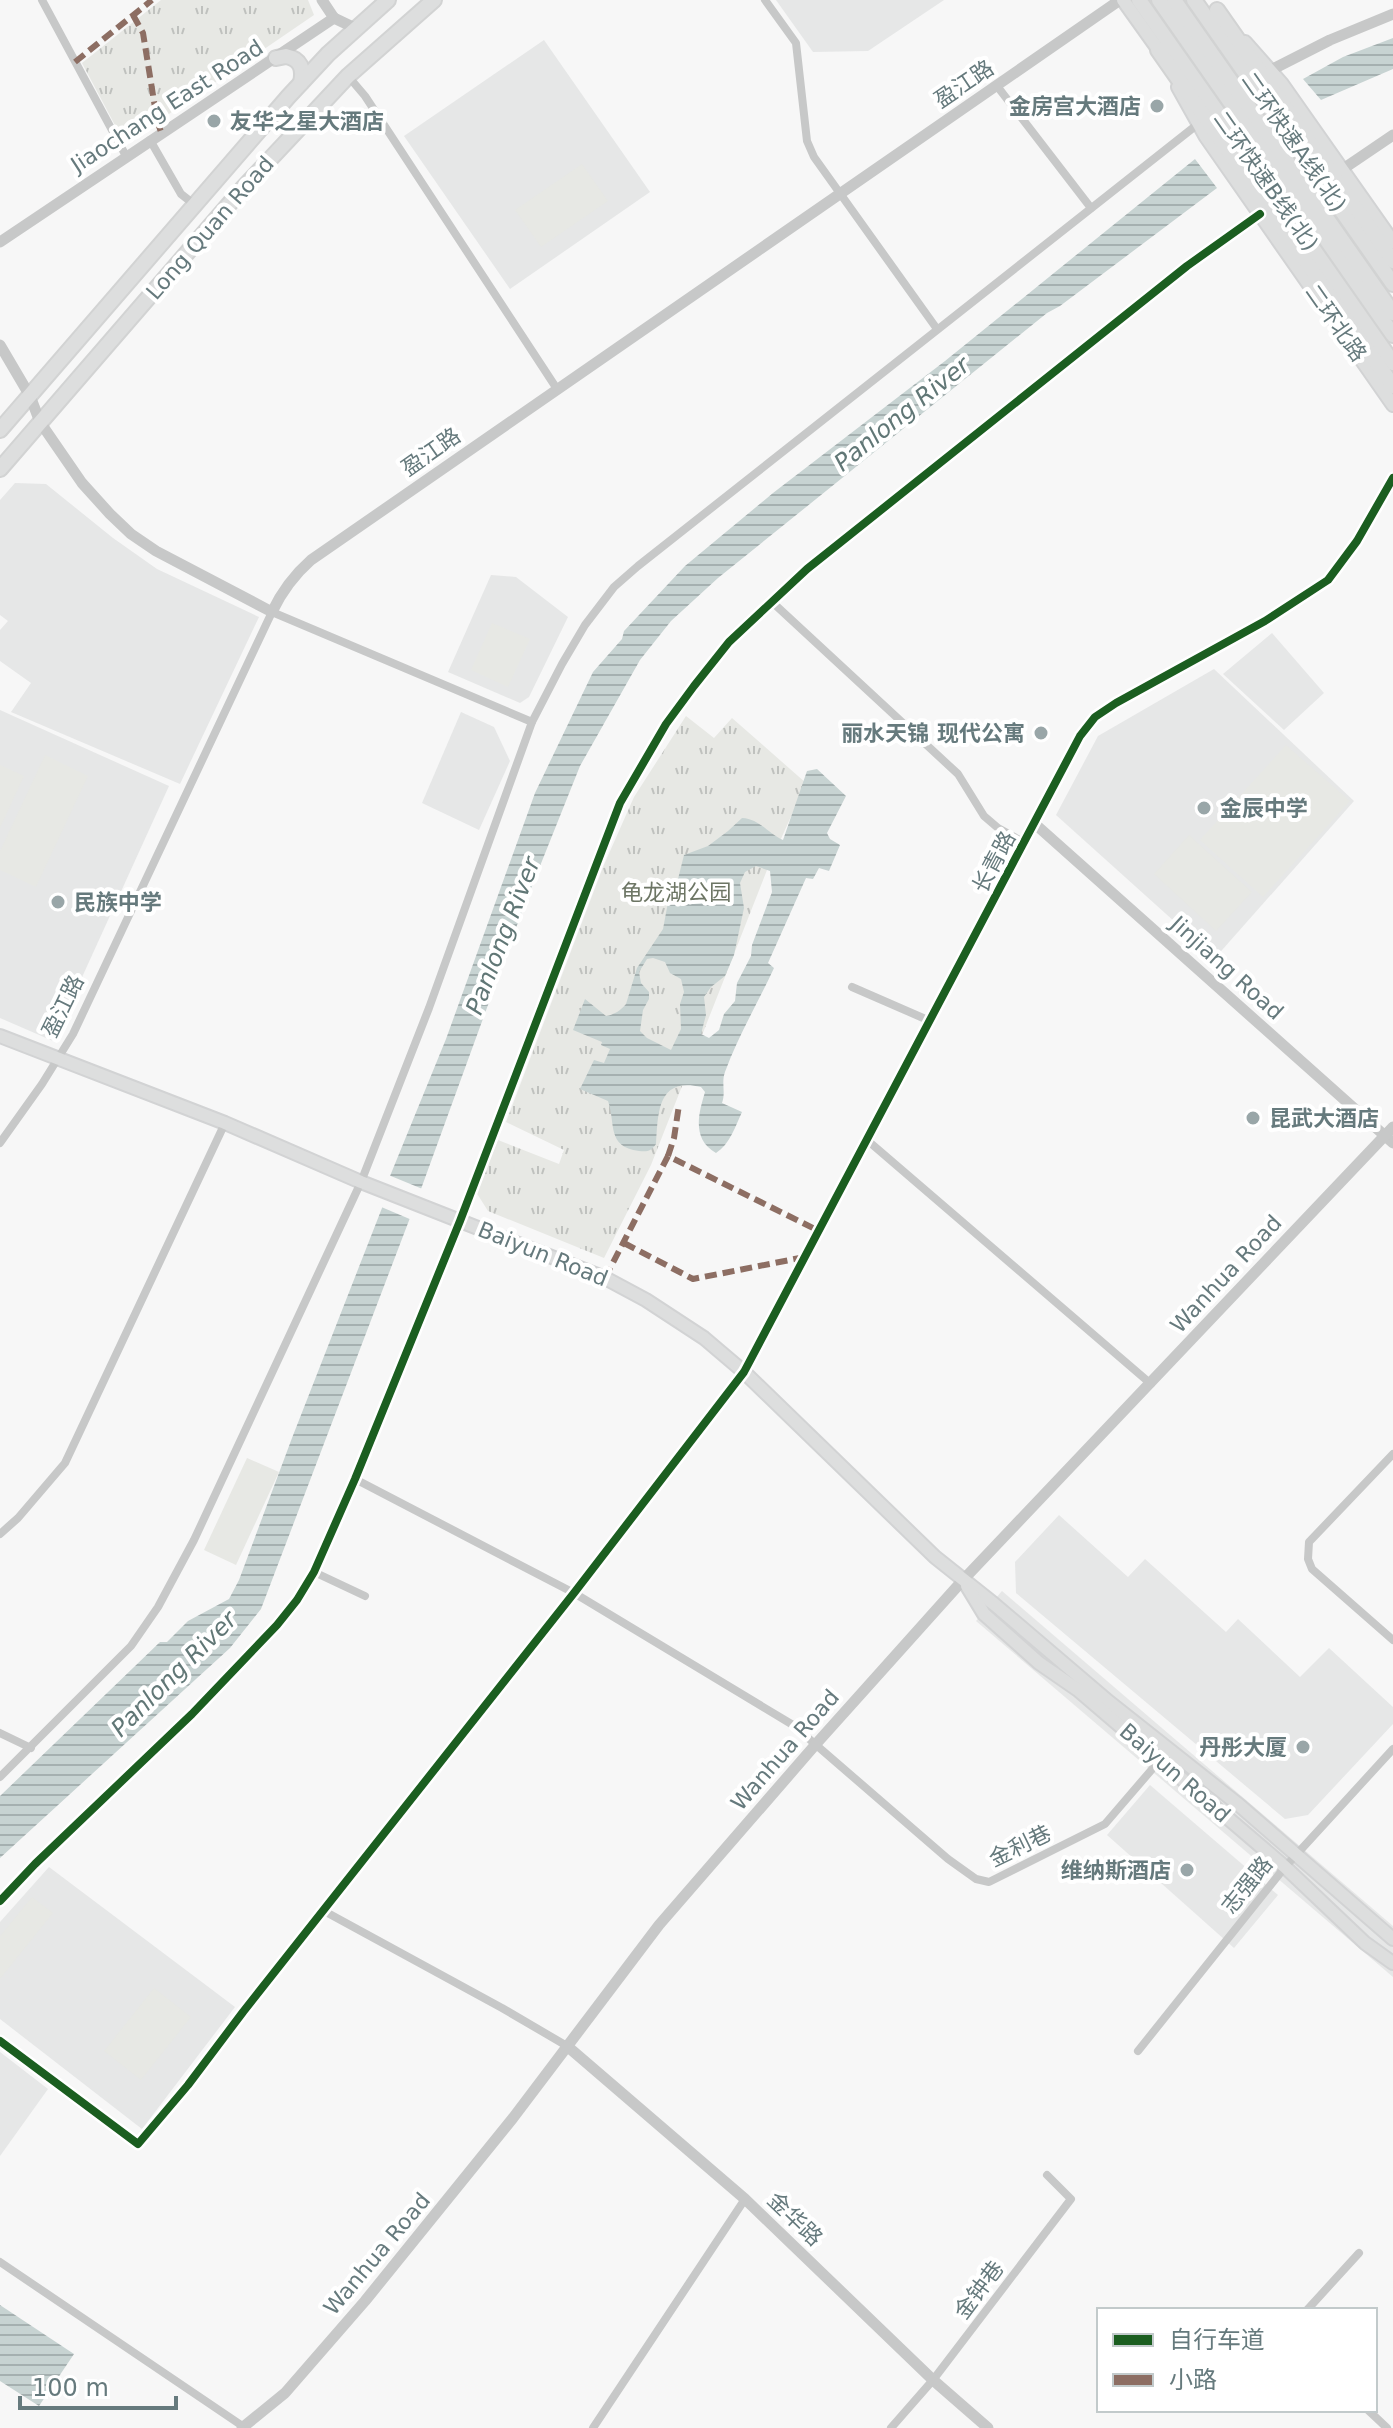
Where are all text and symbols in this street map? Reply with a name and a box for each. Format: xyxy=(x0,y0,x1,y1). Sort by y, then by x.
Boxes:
street label: Jiaochang East Road xyxy=(65,35,268,178)
street label: 盈江路 xyxy=(930,55,998,113)
street label: 二环快速A线(北) xyxy=(1237,68,1351,216)
place label: 金房宫大酒店 xyxy=(1009,94,1141,119)
marker: 金房宫大酒店 xyxy=(1148,97,1166,115)
street label: 二环快速B线(北) xyxy=(1209,107,1323,255)
place label: 友华之星大酒店 xyxy=(230,109,384,134)
marker: 友华之星大酒店 xyxy=(205,112,223,130)
street label: Long Quan Road xyxy=(141,151,279,305)
street label: 二环北路 xyxy=(1301,280,1371,366)
water label: Panlong River xyxy=(829,350,977,477)
street label: 盈江路 xyxy=(397,423,465,481)
place label: 丽水天锦 现代公寓 xyxy=(841,721,1025,746)
marker: 丽水天锦 现代公寓 xyxy=(1032,724,1050,742)
place label: 金辰中学 xyxy=(1220,796,1308,821)
marker: 金辰中学 xyxy=(1195,799,1213,817)
street label: 长青路 xyxy=(967,827,1021,897)
water label: Panlong River xyxy=(460,852,547,1019)
park label: 龟龙湖公园 xyxy=(621,880,731,905)
place label: 民族中学 xyxy=(74,890,162,915)
marker: 民族中学 xyxy=(49,893,67,911)
street label: Jinjiang Road xyxy=(1164,910,1288,1025)
street label: 盈江路 xyxy=(37,971,89,1041)
place label: 昆武大酒店 xyxy=(1269,1106,1379,1131)
marker: 昆武大酒店 xyxy=(1244,1109,1262,1127)
street label: Wanhua Road xyxy=(1165,1210,1287,1338)
street label: Baiyun Road xyxy=(474,1217,612,1291)
water label: Panlong River xyxy=(105,1604,244,1743)
street label: Wanhua Road xyxy=(726,1685,844,1815)
street label: Baiyun Road xyxy=(1115,1718,1235,1828)
place label: 丹彤大厦 xyxy=(1199,1735,1287,1760)
marker: 丹彤大厦 xyxy=(1294,1738,1312,1756)
street label: 金利巷 xyxy=(985,1820,1055,1872)
street label: 志强路 xyxy=(1217,1851,1277,1919)
place label: 维纳斯酒店 xyxy=(1061,1858,1171,1883)
marker: 维纳斯酒店 xyxy=(1178,1861,1196,1879)
street label: 金华路 xyxy=(763,2187,827,2251)
street label: Wanhua Road xyxy=(319,2188,435,2320)
street label: 金钟巷 xyxy=(949,2256,1009,2324)
legend xyxy=(1097,2308,1377,2412)
text: 自行车道 xyxy=(1169,2326,1265,2354)
scale bar xyxy=(20,2360,176,2410)
text: 小路 xyxy=(1169,2366,1217,2394)
text: 100 m xyxy=(32,2374,109,2402)

